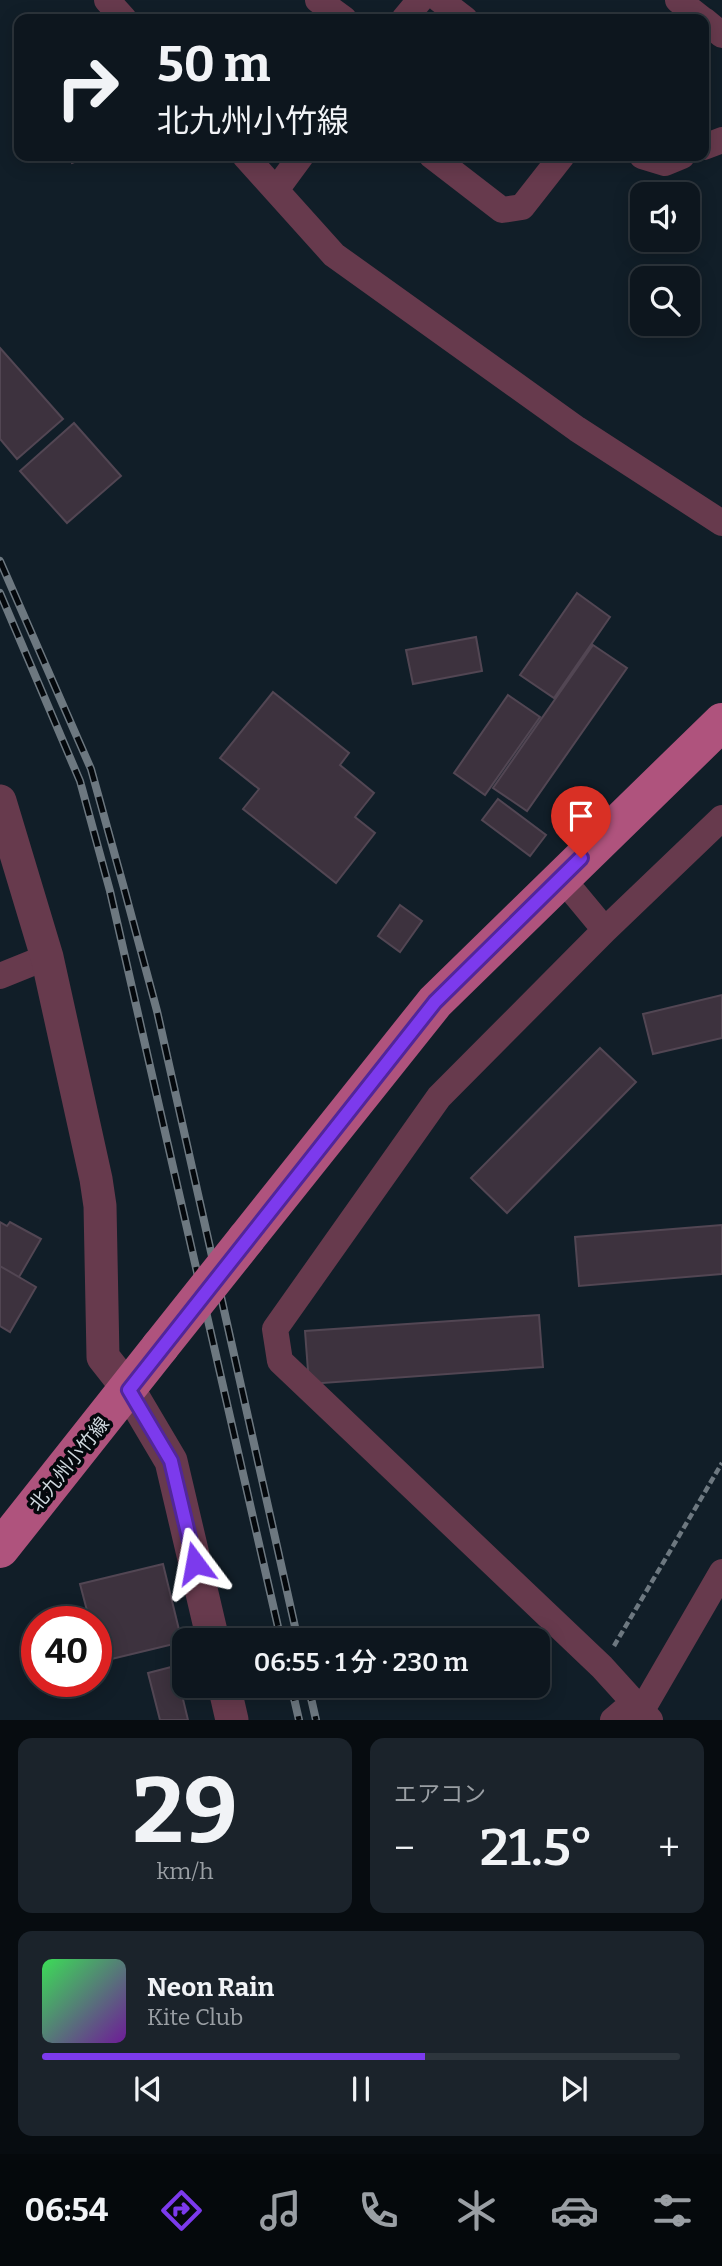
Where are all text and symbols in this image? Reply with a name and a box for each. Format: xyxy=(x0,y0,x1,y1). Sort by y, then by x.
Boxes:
text: 50 m xyxy=(157,35,270,94)
icon: right xyxy=(42,42,133,133)
text: 北九州小竹線 xyxy=(157,102,349,140)
map controls xyxy=(630,182,700,336)
button: sound xyxy=(630,182,700,252)
button: search xyxy=(630,266,700,336)
pin xyxy=(551,786,611,858)
icon: arrive xyxy=(562,797,600,835)
street label: 北九州小竹線 xyxy=(24,1412,114,1516)
position arrow xyxy=(158,1526,232,1600)
speed limit sign: 40 xyxy=(21,1606,112,1697)
text: 06:55 · 1 分 · 230 m xyxy=(254,1647,468,1678)
text: 29 xyxy=(132,1757,238,1866)
text: エアコン xyxy=(394,1780,486,1808)
text: 21.5° xyxy=(480,1816,593,1879)
text: − xyxy=(394,1825,415,1871)
text: + xyxy=(658,1825,680,1871)
text: km/h xyxy=(157,1857,213,1885)
text: Neon Rain xyxy=(147,1972,274,2003)
text: Kite Club xyxy=(147,2003,243,2031)
icon: previous xyxy=(129,2070,167,2108)
icon: pause xyxy=(342,2070,380,2108)
icon: next xyxy=(555,2070,593,2108)
icon: directions xyxy=(157,2186,206,2235)
icon: music xyxy=(256,2186,305,2235)
icon: phone xyxy=(354,2186,403,2235)
icon: climate xyxy=(452,2186,501,2235)
icon: car xyxy=(550,2186,599,2235)
icon: filters xyxy=(648,2186,697,2235)
text: 06:54 xyxy=(25,2191,108,2229)

